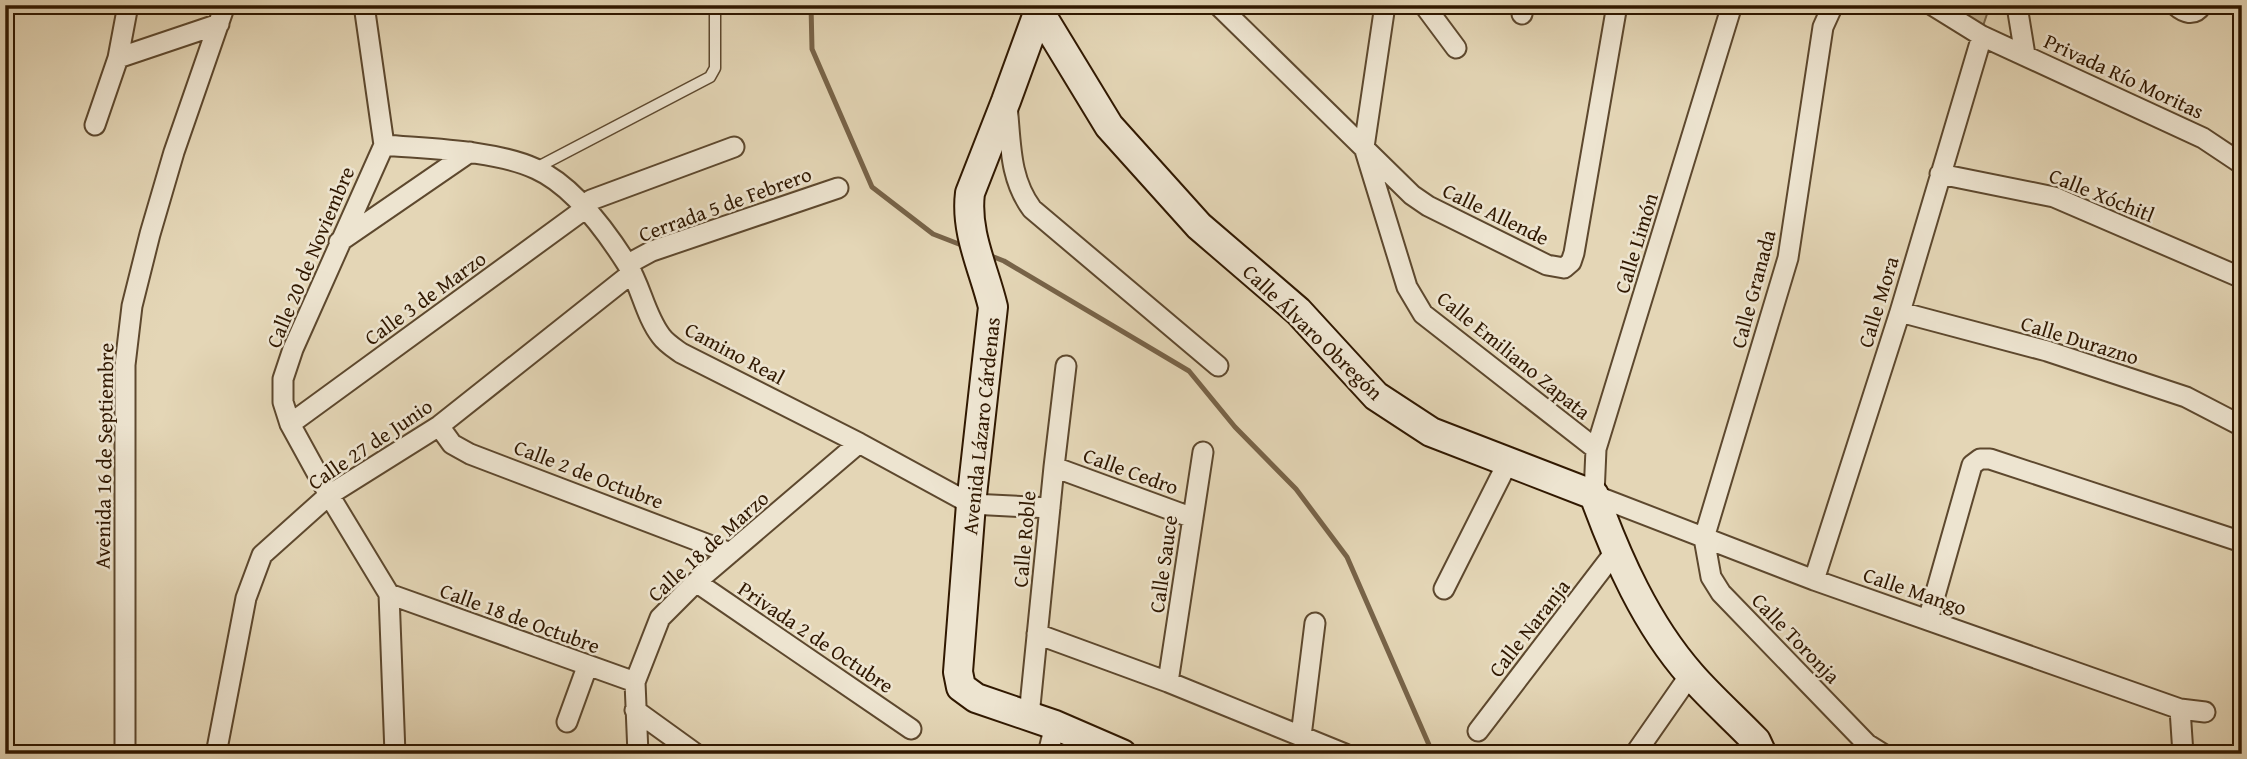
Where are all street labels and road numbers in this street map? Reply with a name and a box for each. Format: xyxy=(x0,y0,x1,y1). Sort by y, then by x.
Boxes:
street label: Privada Río Moritas xyxy=(2039,25,2209,127)
street label: Cerrada 5 de Febrero xyxy=(634,158,816,250)
street label: Calle Xóchitl xyxy=(2045,160,2160,230)
street label: Calle 20 de Noviembre xyxy=(258,161,362,353)
street label: Calle Allende xyxy=(1438,175,1555,253)
street label: Calle Limón xyxy=(1606,189,1666,297)
street label: Calle Granada xyxy=(1722,226,1784,352)
street label: Calle 3 de Marzo xyxy=(358,243,492,353)
street label: Calle Mora xyxy=(1849,252,1907,351)
street label: Calle Álvaro Obregón xyxy=(1236,257,1390,407)
street label: Calle Emiliano Zapata xyxy=(1430,283,1598,427)
street label: Calle Durazno xyxy=(2017,307,2143,373)
street label: Camino Real xyxy=(679,314,791,392)
street label: Avenida Lázaro Cárdenas xyxy=(954,316,1008,536)
street label: Avenida 16 de Septiembre xyxy=(87,342,121,569)
street label: Calle 27 de Junio xyxy=(301,391,439,497)
street label: Calle 2 de Octubre xyxy=(510,431,668,517)
street label: Calle Cedro xyxy=(1079,439,1183,503)
street label: Calle 18 de Marzo xyxy=(640,483,776,609)
street label: Calle Roble xyxy=(1004,489,1044,589)
street label: Calle Sauce xyxy=(1141,513,1185,615)
street label: Calle Mango xyxy=(1859,559,1971,623)
street label: Calle Naranja xyxy=(1481,572,1577,684)
street label: Privada 2 de Octubre xyxy=(732,573,900,701)
street label: Calle 18 de Octubre xyxy=(436,575,604,661)
street label: Calle Toronja xyxy=(1745,586,1847,690)

